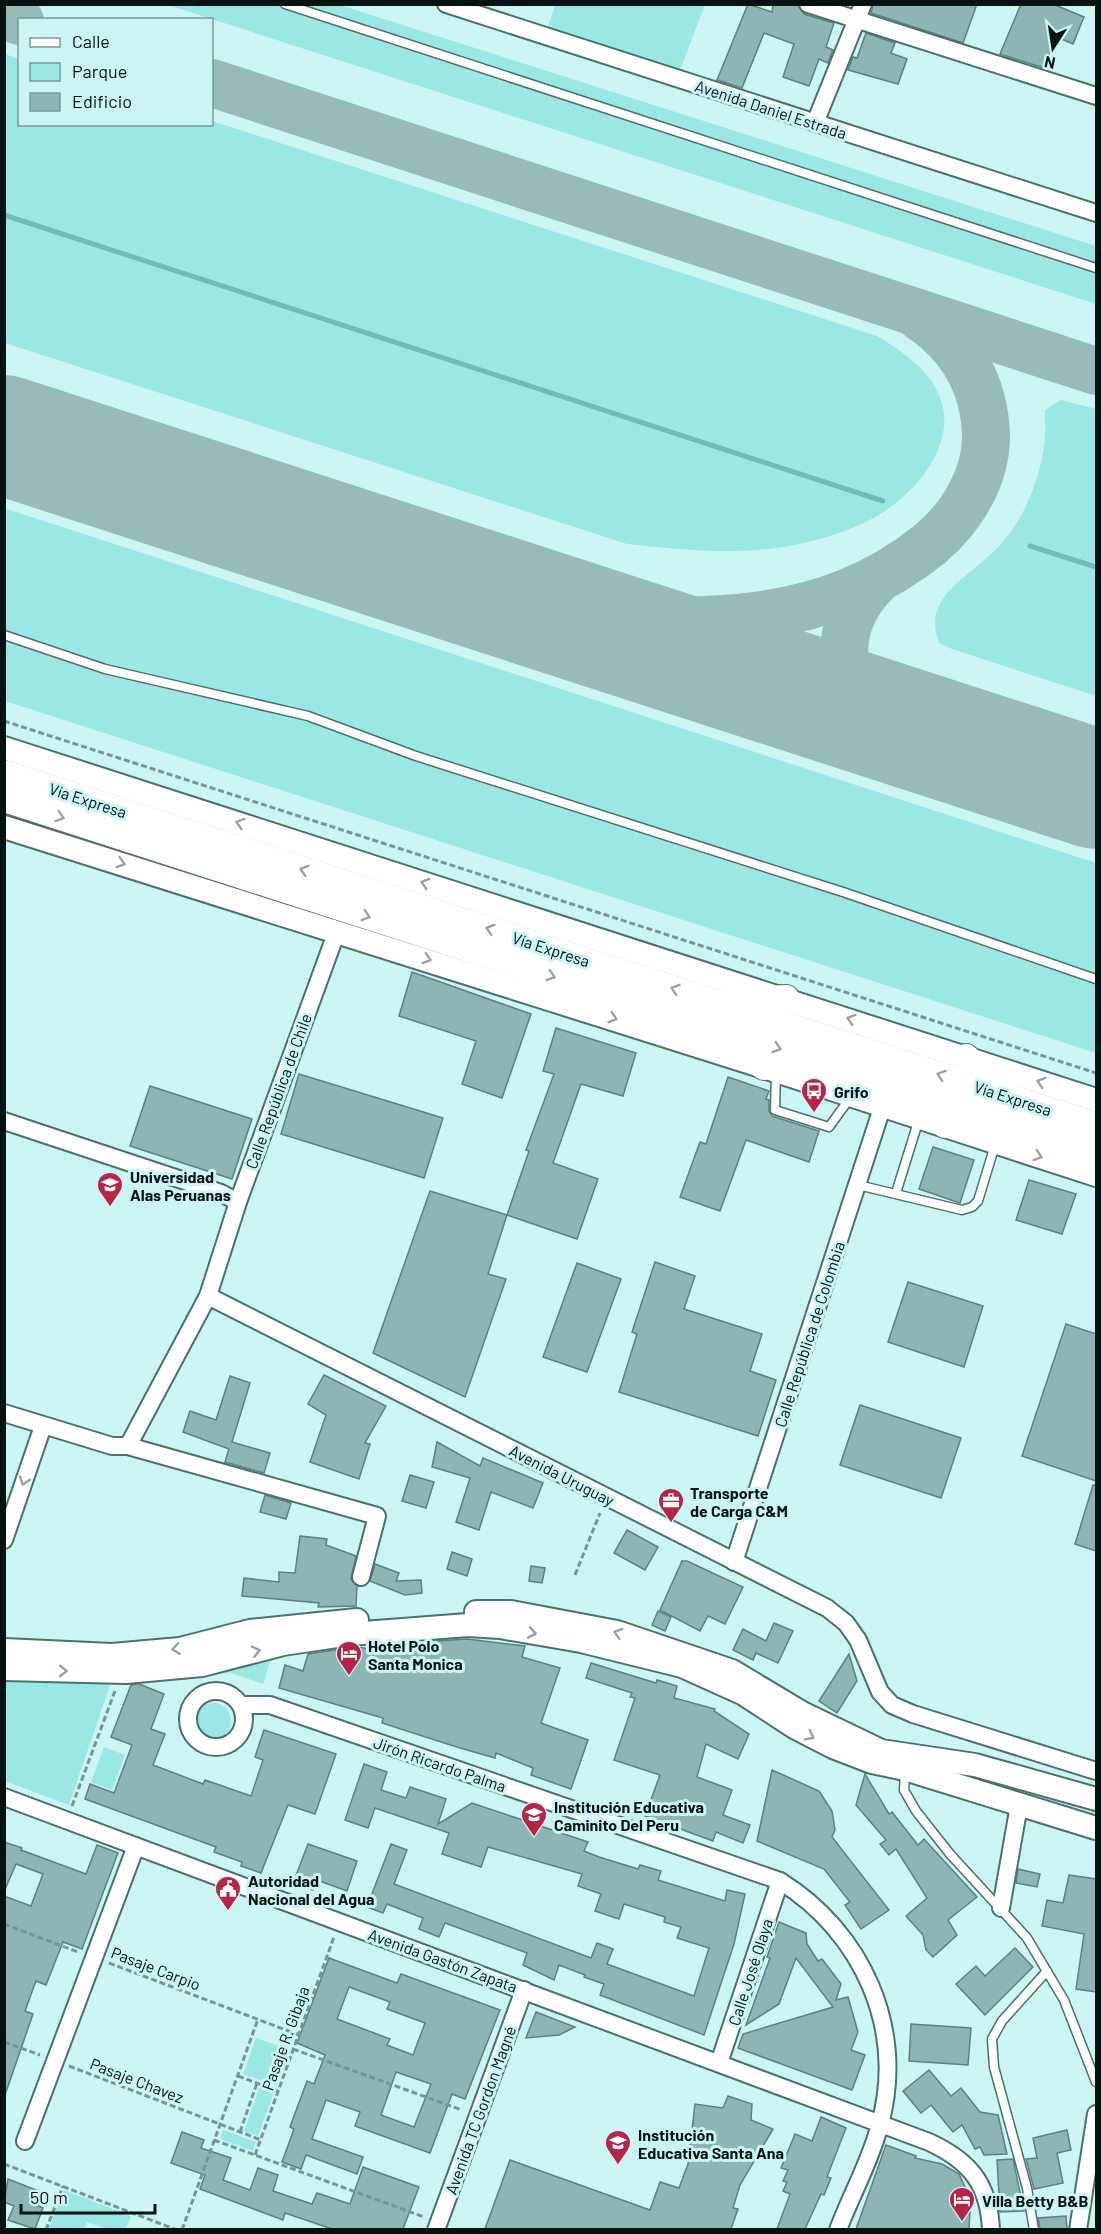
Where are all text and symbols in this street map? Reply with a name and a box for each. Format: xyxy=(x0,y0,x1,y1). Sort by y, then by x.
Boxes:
legend xyxy=(18,18,213,126)
north arrow xyxy=(1023,18,1083,78)
text: Calle xyxy=(72,30,110,52)
text: N xyxy=(1043,53,1057,74)
text: Parque xyxy=(72,60,127,82)
street label: Avenida Daniel Estrada xyxy=(693,76,849,142)
text: Edificio xyxy=(72,90,132,112)
street label: Vía Expresa xyxy=(47,779,129,821)
one-way arrow xyxy=(54,810,65,823)
one-way arrow xyxy=(235,818,246,831)
one-way arrow xyxy=(115,856,125,869)
one-way arrow xyxy=(299,864,310,877)
one-way arrow xyxy=(420,878,431,890)
one-way arrow xyxy=(360,909,371,921)
one-way arrow xyxy=(485,924,496,937)
street label: Vía Expresa xyxy=(510,928,592,970)
one-way arrow xyxy=(421,952,432,965)
one-way arrow xyxy=(545,968,556,981)
one-way arrow xyxy=(670,984,681,996)
street label: Calle República de Chile xyxy=(241,1011,315,1171)
one-way arrow xyxy=(607,1011,618,1024)
one-way arrow xyxy=(846,1014,857,1027)
one-way arrow xyxy=(771,1041,782,1054)
one-way arrow xyxy=(936,1070,947,1082)
bus stop icon: Grifo xyxy=(799,1076,829,1114)
one-way arrow xyxy=(1036,1076,1047,1089)
street label: Vía Expresa xyxy=(972,1077,1054,1119)
place label: Grifo xyxy=(834,1082,869,1101)
one-way arrow xyxy=(1032,1148,1043,1161)
place label: Universidad Alas Peruanas xyxy=(130,1167,231,1204)
school or university icon: Universidad Alas Peruanas xyxy=(95,1170,125,1208)
street label: Calle República de Colombia xyxy=(770,1239,848,1429)
street label: Avenida Uruguay xyxy=(506,1440,618,1510)
one-way arrow xyxy=(19,1475,32,1486)
place label: Transporte de Carga C&M xyxy=(690,1483,788,1520)
office icon: Transporte de Carga C&M xyxy=(656,1486,686,1524)
one-way arrow xyxy=(528,1626,537,1638)
one-way arrow xyxy=(613,1627,623,1640)
place label: Hotel Polo Santa Monica xyxy=(368,1636,463,1673)
hotel icon: Hotel Polo Santa Monica xyxy=(334,1639,364,1677)
one-way arrow xyxy=(171,1642,181,1654)
one-way arrow xyxy=(251,1645,261,1658)
one-way arrow xyxy=(58,1664,67,1677)
one-way arrow xyxy=(804,1729,815,1740)
street label: Jirón Ricardo Palma xyxy=(371,1732,509,1796)
place label: Institución Educativa Caminito Del Peru xyxy=(554,1797,704,1834)
school or university icon: Institución Educativa Caminito Del Peru xyxy=(519,1800,549,1838)
place label: Autoridad Nacional del Agua xyxy=(248,1871,374,1908)
public building icon: Autoridad Nacional del Agua xyxy=(213,1874,243,1912)
street label: Calle José Olaya xyxy=(724,1916,776,2028)
street label: Avenida Gastón Zapata xyxy=(366,1924,520,1996)
street label: Pasaje Carpio xyxy=(109,1942,203,1994)
street label: Pasaje R. Gibaja xyxy=(257,1983,313,2093)
street label: Avenida TC Gordon Magné xyxy=(441,2023,519,2197)
street label: Pasaje Chavez xyxy=(88,2053,186,2107)
place label: Institución Educativa Santa Ana xyxy=(638,2125,784,2162)
school or university icon: Institución Educativa Santa Ana xyxy=(603,2128,633,2166)
scale bar xyxy=(21,2177,154,2215)
hotel icon: Villa Betty B&B xyxy=(947,2185,977,2223)
text: 50 m xyxy=(30,2186,68,2208)
place label: Villa Betty B&B xyxy=(982,2191,1089,2210)

